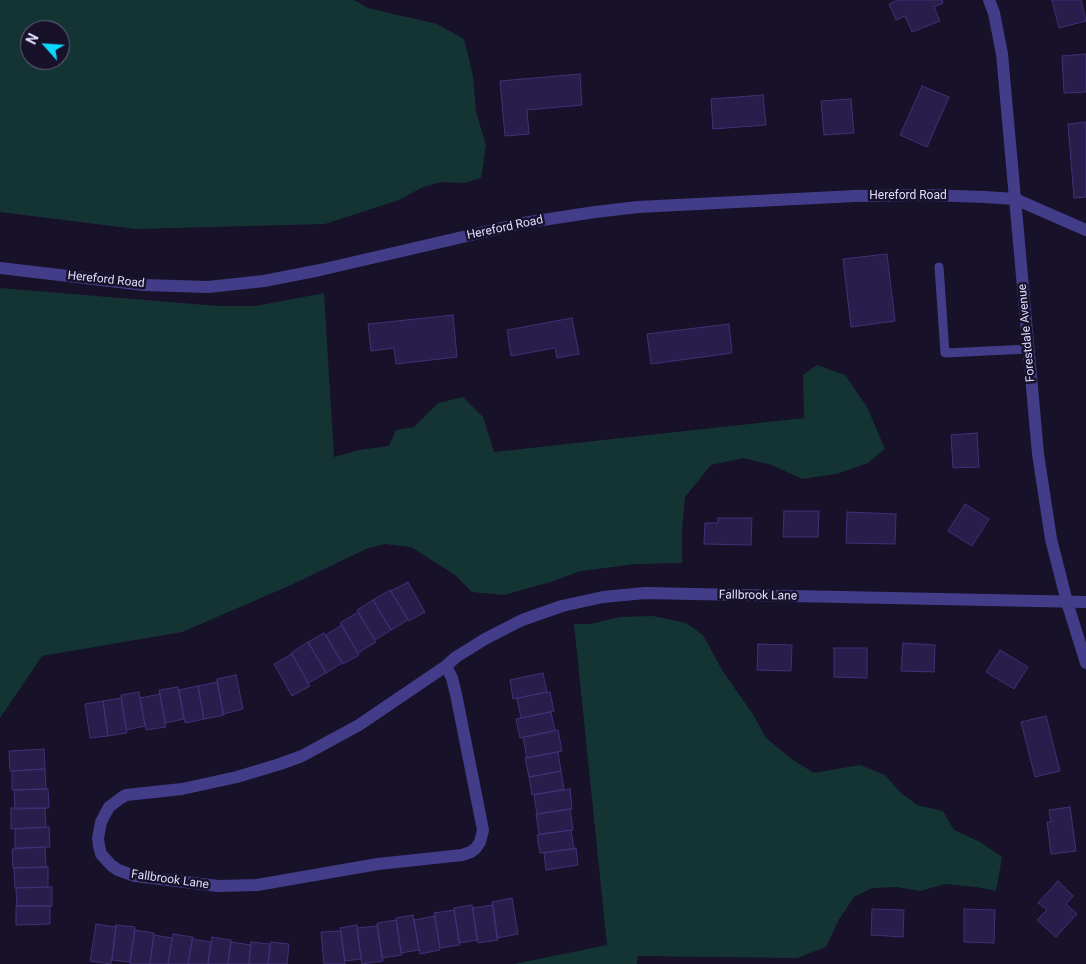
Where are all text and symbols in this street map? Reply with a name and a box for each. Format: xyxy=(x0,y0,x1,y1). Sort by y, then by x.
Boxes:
north arrow xyxy=(20,20,70,70)
text: N xyxy=(23,31,42,47)
street label: Hereford Road xyxy=(869,189,947,203)
street label: Hereford Road xyxy=(466,213,544,243)
street label: Hereford Road xyxy=(67,269,145,291)
street label: Forestdale Avenue xyxy=(1016,283,1038,383)
street label: Fallbrook Lane xyxy=(719,588,797,604)
street label: Fallbrook Lane xyxy=(130,867,210,893)

